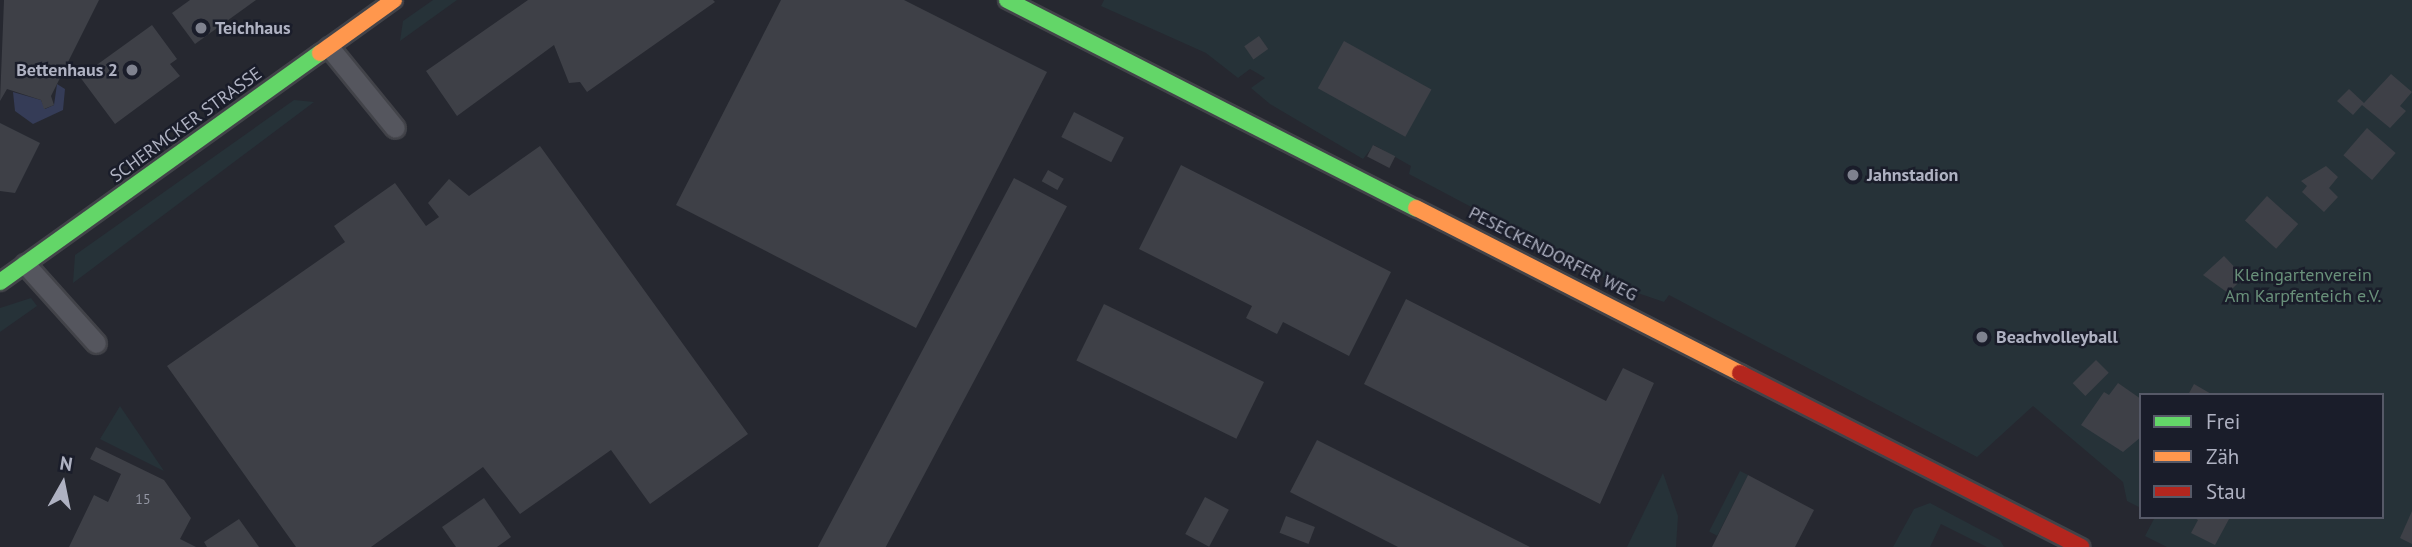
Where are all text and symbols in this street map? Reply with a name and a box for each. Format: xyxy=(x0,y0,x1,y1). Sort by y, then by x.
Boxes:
place label: Teichhaus xyxy=(215,17,291,39)
marker: Teichhaus xyxy=(193,20,209,36)
place label: Bettenhaus 2 xyxy=(16,59,118,81)
marker: Bettenhaus 2 xyxy=(124,62,140,78)
street label: SCHERMCKER STRASSE xyxy=(106,63,266,187)
place label: Jahnstadion xyxy=(1867,164,1958,186)
marker: Jahnstadion xyxy=(1845,167,1861,183)
street label: PESECKENDORFER WEG xyxy=(1465,202,1641,306)
park label: Kleingartenverein Am Karpfenteich e.V. xyxy=(2225,265,2381,308)
place label: Beachvolleyball xyxy=(1996,326,2118,348)
marker: Beachvolleyball xyxy=(1974,329,1990,345)
legend xyxy=(2139,393,2384,519)
text: Frei xyxy=(2206,408,2240,435)
text: Zäh xyxy=(2206,443,2239,470)
north arrow xyxy=(28,449,98,519)
text: N xyxy=(58,450,74,476)
text: Stau xyxy=(2206,478,2246,505)
house number: 15 xyxy=(135,491,151,507)

